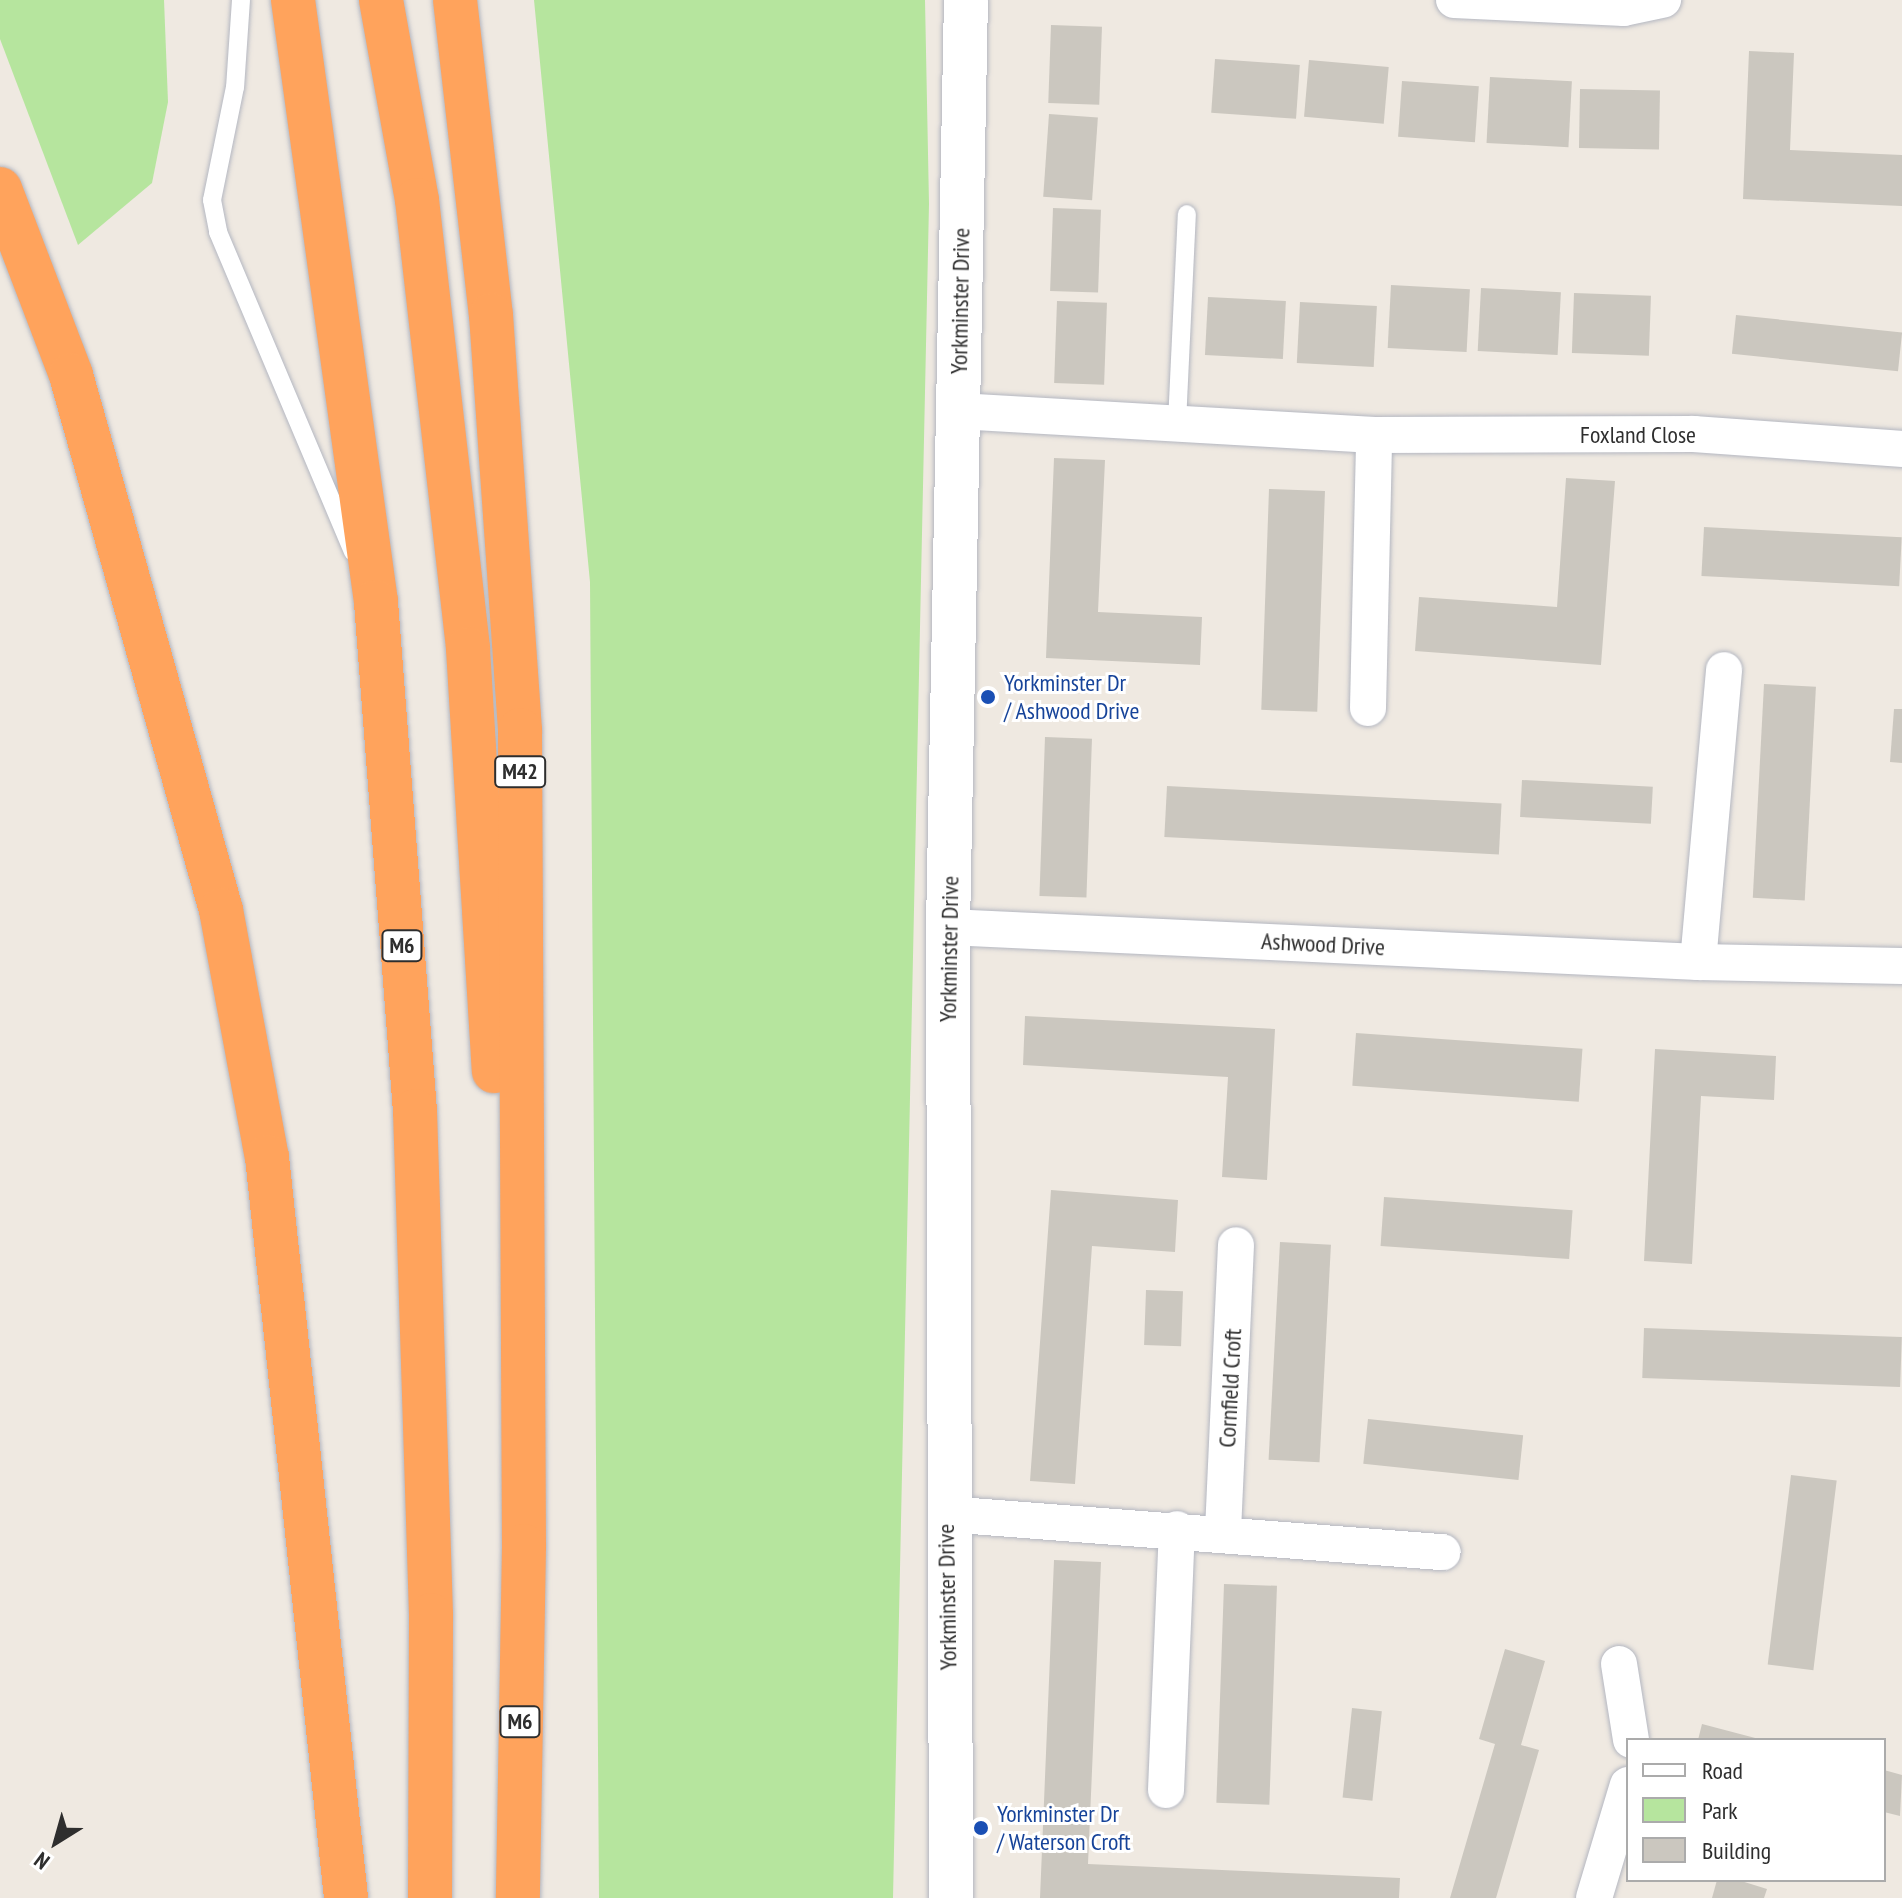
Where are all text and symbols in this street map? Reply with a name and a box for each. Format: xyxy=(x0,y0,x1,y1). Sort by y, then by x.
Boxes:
street label: Yorkminster Drive xyxy=(944,227,976,375)
street label: Foxland Close xyxy=(1580,421,1696,449)
place label: Yorkminster Dr / Ashwood Drive xyxy=(1004,669,1140,725)
marker: Yorkminster Dr / Ashwood Drive xyxy=(979,688,997,706)
road number: M42 xyxy=(494,754,546,790)
street label: Yorkminster Drive xyxy=(933,875,965,1023)
street label: Ashwood Drive xyxy=(1260,926,1386,962)
road number: M6 xyxy=(380,928,424,964)
street label: Cornfield Croft xyxy=(1213,1328,1247,1448)
street label: Yorkminster Drive xyxy=(931,1523,963,1671)
road number: M6 xyxy=(498,1704,542,1740)
legend xyxy=(1626,1738,1886,1882)
text: Road xyxy=(1702,1755,1743,1786)
text: Park xyxy=(1702,1795,1738,1826)
place label: Yorkminster Dr / Waterson Croft xyxy=(997,1800,1131,1856)
north arrow xyxy=(16,1802,96,1882)
marker: Yorkminster Dr / Waterson Croft xyxy=(972,1819,990,1837)
text: Building xyxy=(1702,1835,1771,1866)
text: N xyxy=(28,1846,55,1876)

